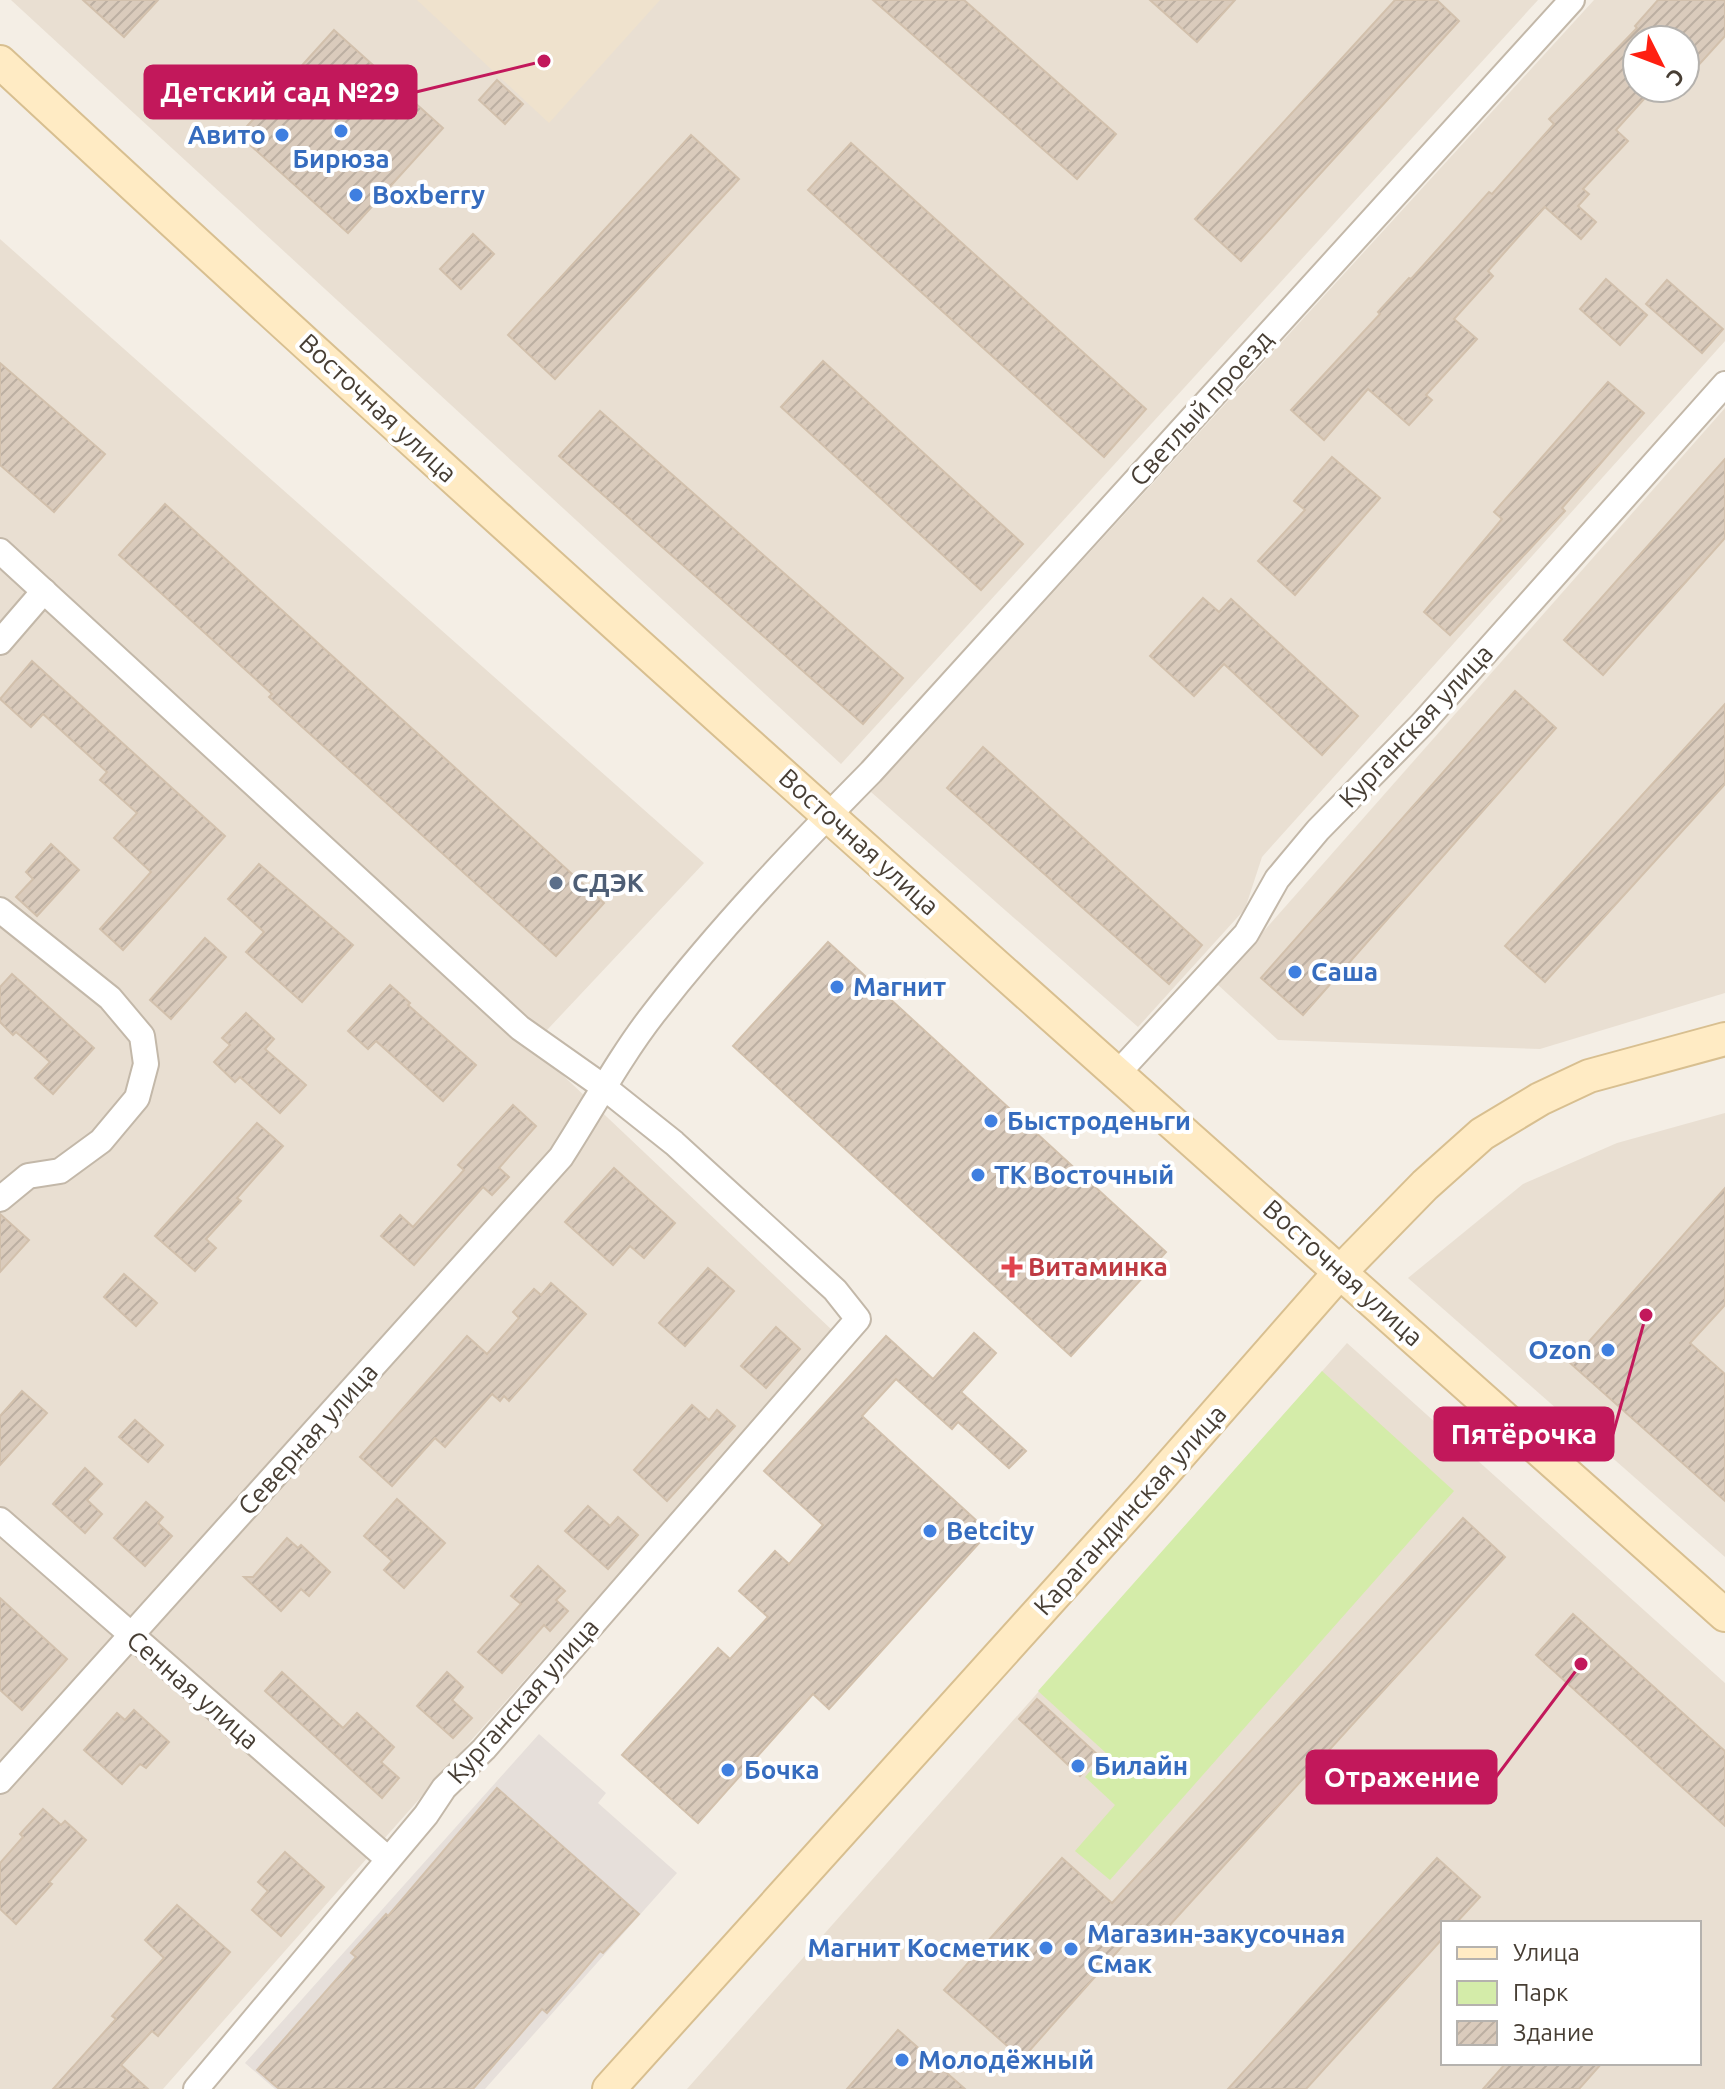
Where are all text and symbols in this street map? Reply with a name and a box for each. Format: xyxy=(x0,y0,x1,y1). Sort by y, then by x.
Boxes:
north arrow xyxy=(1621,24,1701,104)
text: С xyxy=(1662,64,1690,91)
callout: Детский сад №29 xyxy=(145,66,416,118)
text: Детский сад №29 xyxy=(160,76,400,107)
place label: Авито xyxy=(188,120,266,149)
marker: Бирюза xyxy=(332,122,350,140)
marker: Авито xyxy=(273,126,291,144)
place label: Бирюза xyxy=(292,144,390,173)
place label: Boxberry xyxy=(372,180,485,209)
marker: Boxberry xyxy=(347,186,365,204)
street label: Светлый проезд xyxy=(1123,324,1278,491)
street label: Восточная улица xyxy=(294,327,463,488)
street label: Курганская улица xyxy=(1333,638,1498,813)
street label: Восточная улица xyxy=(774,763,945,921)
place label: СДЭК xyxy=(572,868,645,897)
marker: СДЭК xyxy=(547,874,565,892)
place label: Саша xyxy=(1311,957,1378,986)
marker: Саша xyxy=(1286,963,1304,981)
place label: Магнит xyxy=(853,972,946,1001)
marker: Магнит xyxy=(828,978,846,996)
place label: Быстроденьги xyxy=(1007,1106,1191,1135)
marker: Быстроденьги xyxy=(982,1112,1000,1130)
place label: ТК Восточный xyxy=(994,1160,1174,1189)
marker: ТК Восточный xyxy=(969,1166,987,1184)
street label: Восточная улица xyxy=(1258,1194,1429,1352)
place label: Витаминка xyxy=(1028,1252,1168,1281)
marker: Витаминка xyxy=(1003,1258,1021,1276)
place label: Ozon xyxy=(1528,1335,1592,1364)
marker: Ozon xyxy=(1599,1341,1617,1359)
street label: Северная улица xyxy=(232,1357,383,1520)
street label: Карагандинская улица xyxy=(1028,1399,1232,1621)
callout: Пятёрочка xyxy=(1435,1408,1613,1460)
text: Пятёрочка xyxy=(1451,1418,1597,1449)
place label: Betcity xyxy=(946,1516,1034,1545)
marker: Betcity xyxy=(921,1522,939,1540)
street label: Курганская улица xyxy=(441,1612,604,1789)
street label: Сенная улица xyxy=(121,1625,265,1755)
place label: Билайн xyxy=(1094,1751,1188,1780)
callout: Отражение xyxy=(1307,1751,1496,1803)
place label: Бочка xyxy=(744,1755,820,1784)
marker: Билайн xyxy=(1069,1757,1087,1775)
marker: Бочка xyxy=(719,1761,737,1779)
text: Отражение xyxy=(1324,1761,1480,1792)
place label: Магазин-закусочная Смак xyxy=(1087,1919,1345,1978)
legend xyxy=(1441,1921,1701,2065)
place label: Магнит Косметик xyxy=(807,1933,1030,1962)
marker: Магнит Косметик xyxy=(1037,1939,1055,1957)
text: Улица xyxy=(1513,1939,1580,1966)
marker: Магазин-закусочная Смак xyxy=(1062,1940,1080,1958)
text: Парк xyxy=(1513,1979,1568,2006)
text: Здание xyxy=(1513,2019,1594,2046)
place label: Молодёжный xyxy=(918,2045,1094,2074)
marker: Молодёжный xyxy=(893,2051,911,2069)

